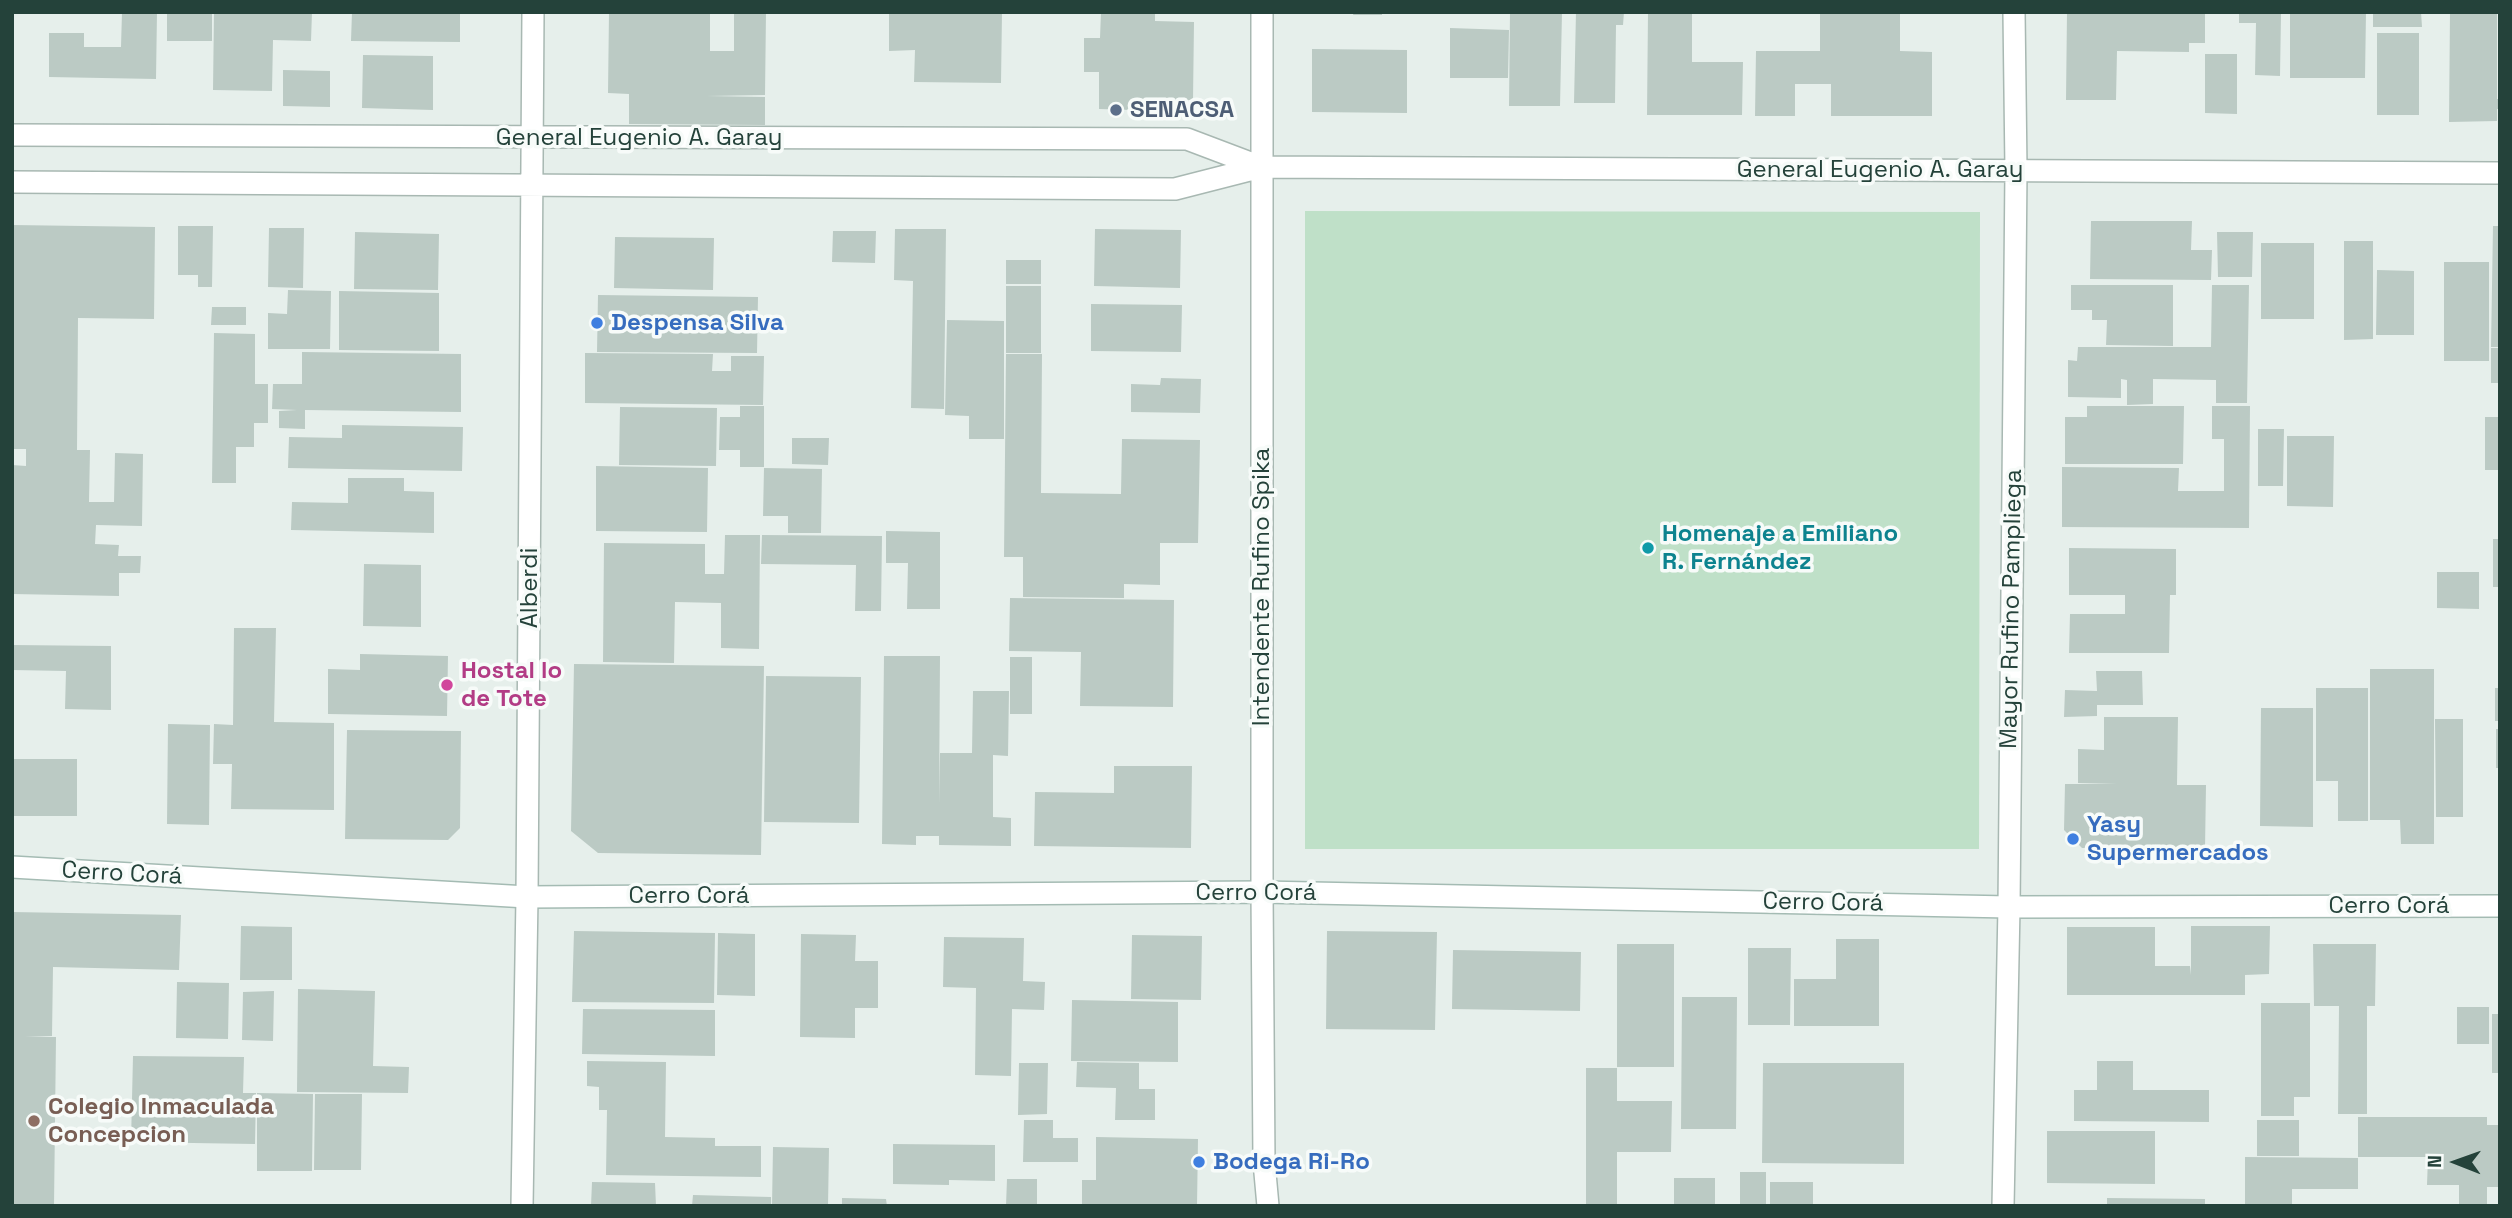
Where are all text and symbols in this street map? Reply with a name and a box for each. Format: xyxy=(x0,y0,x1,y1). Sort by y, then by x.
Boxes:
place label: SENACSA xyxy=(1130,96,1234,124)
marker: SENACSA xyxy=(1108,102,1124,118)
street label: General Eugenio A. Garay xyxy=(496,124,782,152)
street label: General Eugenio A. Garay xyxy=(1737,156,2023,184)
place label: Despensa Silva xyxy=(611,309,784,337)
marker: Despensa Silva xyxy=(589,315,605,331)
street label: Intendente Rufino Spika xyxy=(1248,448,1276,726)
street label: Mayor Rufino Pampliega xyxy=(1995,469,2029,749)
place label: Homenaje a Emiliano R. Fernández xyxy=(1662,520,1898,576)
marker: Homenaje a Emiliano R. Fernández xyxy=(1640,540,1656,556)
street label: Alberdi xyxy=(516,548,544,628)
place label: Hostal lo de Tote xyxy=(461,657,562,713)
marker: Hostal lo de Tote xyxy=(439,677,455,693)
place label: Yasy Supermercados xyxy=(2087,811,2269,867)
marker: Yasy Supermercados xyxy=(2065,831,2081,847)
street label: Cerro Corá xyxy=(61,856,183,892)
street label: Cerro Corá xyxy=(1196,879,1316,907)
street label: Cerro Corá xyxy=(629,882,749,910)
street label: Cerro Corá xyxy=(1762,888,1884,918)
street label: Cerro Corá xyxy=(2329,892,2449,920)
place label: Colegio Inmaculada Concepcion xyxy=(48,1093,274,1149)
marker: Colegio Inmaculada Concepcion xyxy=(26,1113,42,1129)
north arrow xyxy=(2421,1127,2491,1197)
place label: Bodega Ri-Ro xyxy=(1213,1148,1370,1176)
marker: Bodega Ri-Ro xyxy=(1191,1154,1207,1170)
text: N xyxy=(2422,1155,2447,1168)

